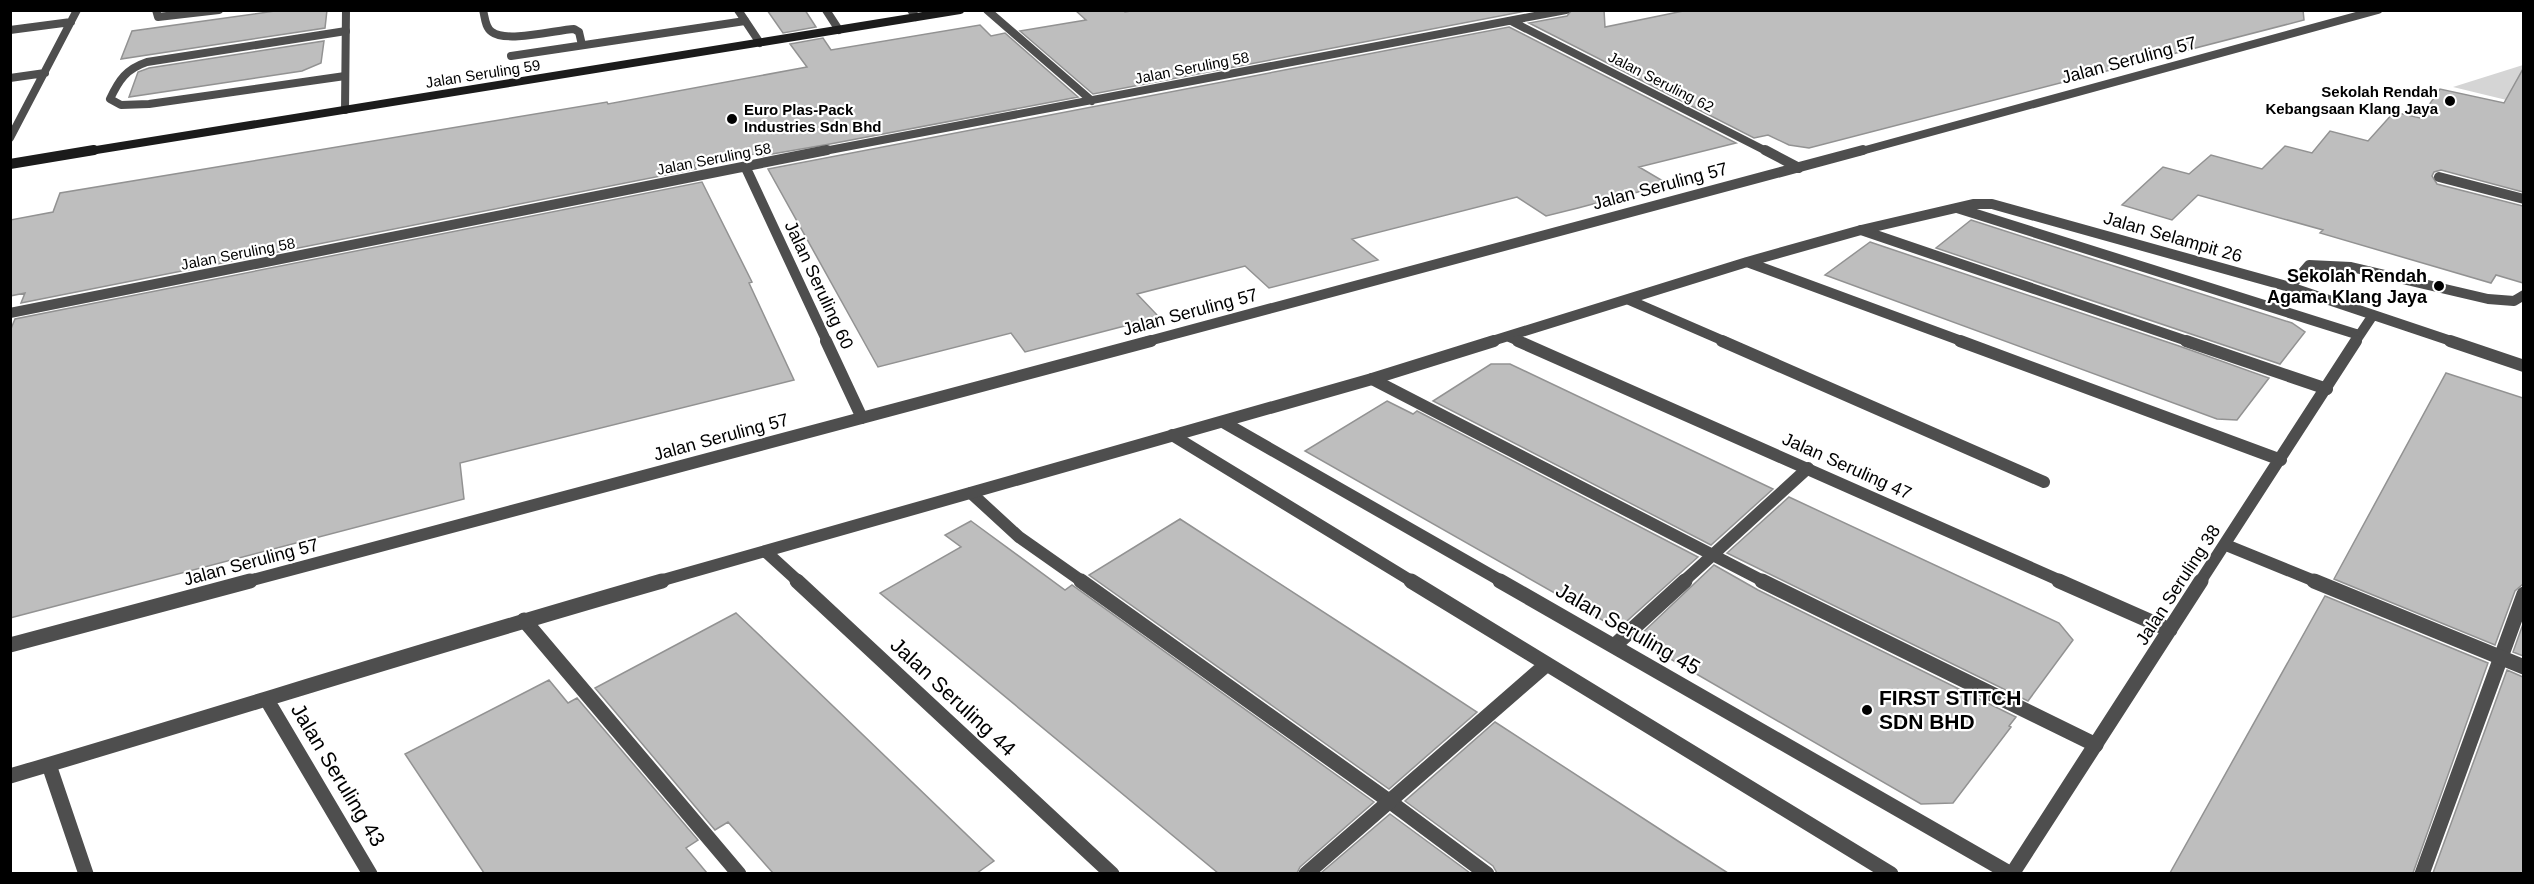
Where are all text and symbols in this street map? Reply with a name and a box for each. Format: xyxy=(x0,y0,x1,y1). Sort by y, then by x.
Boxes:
street label: Jalan Seruling 57 xyxy=(2059,32,2199,88)
street label: Jalan Seruling 58 xyxy=(1133,48,1250,87)
street label: Jalan Seruling 62 xyxy=(1606,48,1717,115)
street label: Jalan Seruling 59 xyxy=(424,56,541,91)
place label: Sekolah Rendah Kebangsaan Klang Jaya xyxy=(2265,83,2439,117)
marker: Sekolah Rendah Kebangsaan Klang Jaya xyxy=(2443,94,2457,108)
place label: Euro Plas-Pack Industries Sdn Bhd xyxy=(744,101,882,135)
marker: Euro Plas-Pack Industries Sdn Bhd xyxy=(725,112,739,126)
street label: Jalan Seruling 58 xyxy=(655,139,772,178)
street label: Jalan Seruling 57 xyxy=(1590,158,1730,214)
street label: Jalan Selampit 26 xyxy=(2101,208,2245,266)
street label: Jalan Seruling 60 xyxy=(781,218,857,352)
street label: Jalan Seruling 58 xyxy=(179,234,296,273)
place label: Sekolah Rendah Agama Klang Jaya xyxy=(2267,266,2428,307)
marker: Sekolah Rendah Agama Klang Jaya xyxy=(2432,279,2446,293)
street label: Jalan Seruling 57 xyxy=(1120,284,1260,340)
street label: Jalan Seruling 57 xyxy=(651,409,791,465)
street label: Jalan Seruling 47 xyxy=(1779,429,1915,503)
street label: Jalan Seruling 38 xyxy=(2132,521,2224,649)
street label: Jalan Seruling 57 xyxy=(181,534,321,590)
street label: Jalan Seruling 45 xyxy=(1552,578,1704,679)
street label: Jalan Seruling 44 xyxy=(886,633,1021,761)
place label: FIRST STITCH SDN BHD xyxy=(1879,686,2021,733)
street label: Jalan Seruling 43 xyxy=(287,699,390,850)
marker: FIRST STITCH SDN BHD xyxy=(1860,703,1874,717)

